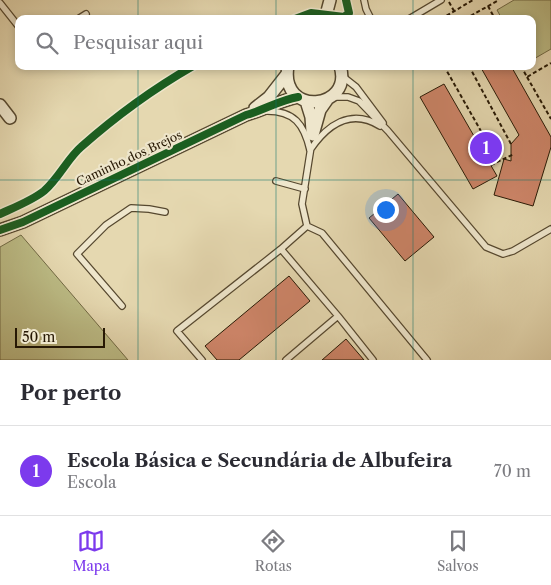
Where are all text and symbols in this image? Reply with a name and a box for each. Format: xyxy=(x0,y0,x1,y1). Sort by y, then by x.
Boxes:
search box xyxy=(15,15,536,70)
icon: search xyxy=(33,29,61,57)
text: Pesquisar aqui xyxy=(73,31,203,54)
street label: Caminho dos Brejos xyxy=(74,127,184,189)
pin: 1 xyxy=(470,129,502,167)
your location xyxy=(373,197,399,223)
scale bar xyxy=(15,325,105,348)
text: 50 m xyxy=(22,328,55,346)
text: Por perto xyxy=(20,380,121,405)
text: Escola Básica e Secundária de Albufeira xyxy=(67,449,452,472)
text: 1 xyxy=(32,461,40,481)
text: 70 m xyxy=(494,461,531,481)
text: Escola xyxy=(67,472,116,492)
tab: Mapa xyxy=(72,527,110,575)
tab: Rotas xyxy=(255,527,292,575)
tab: Salvos xyxy=(437,527,479,575)

